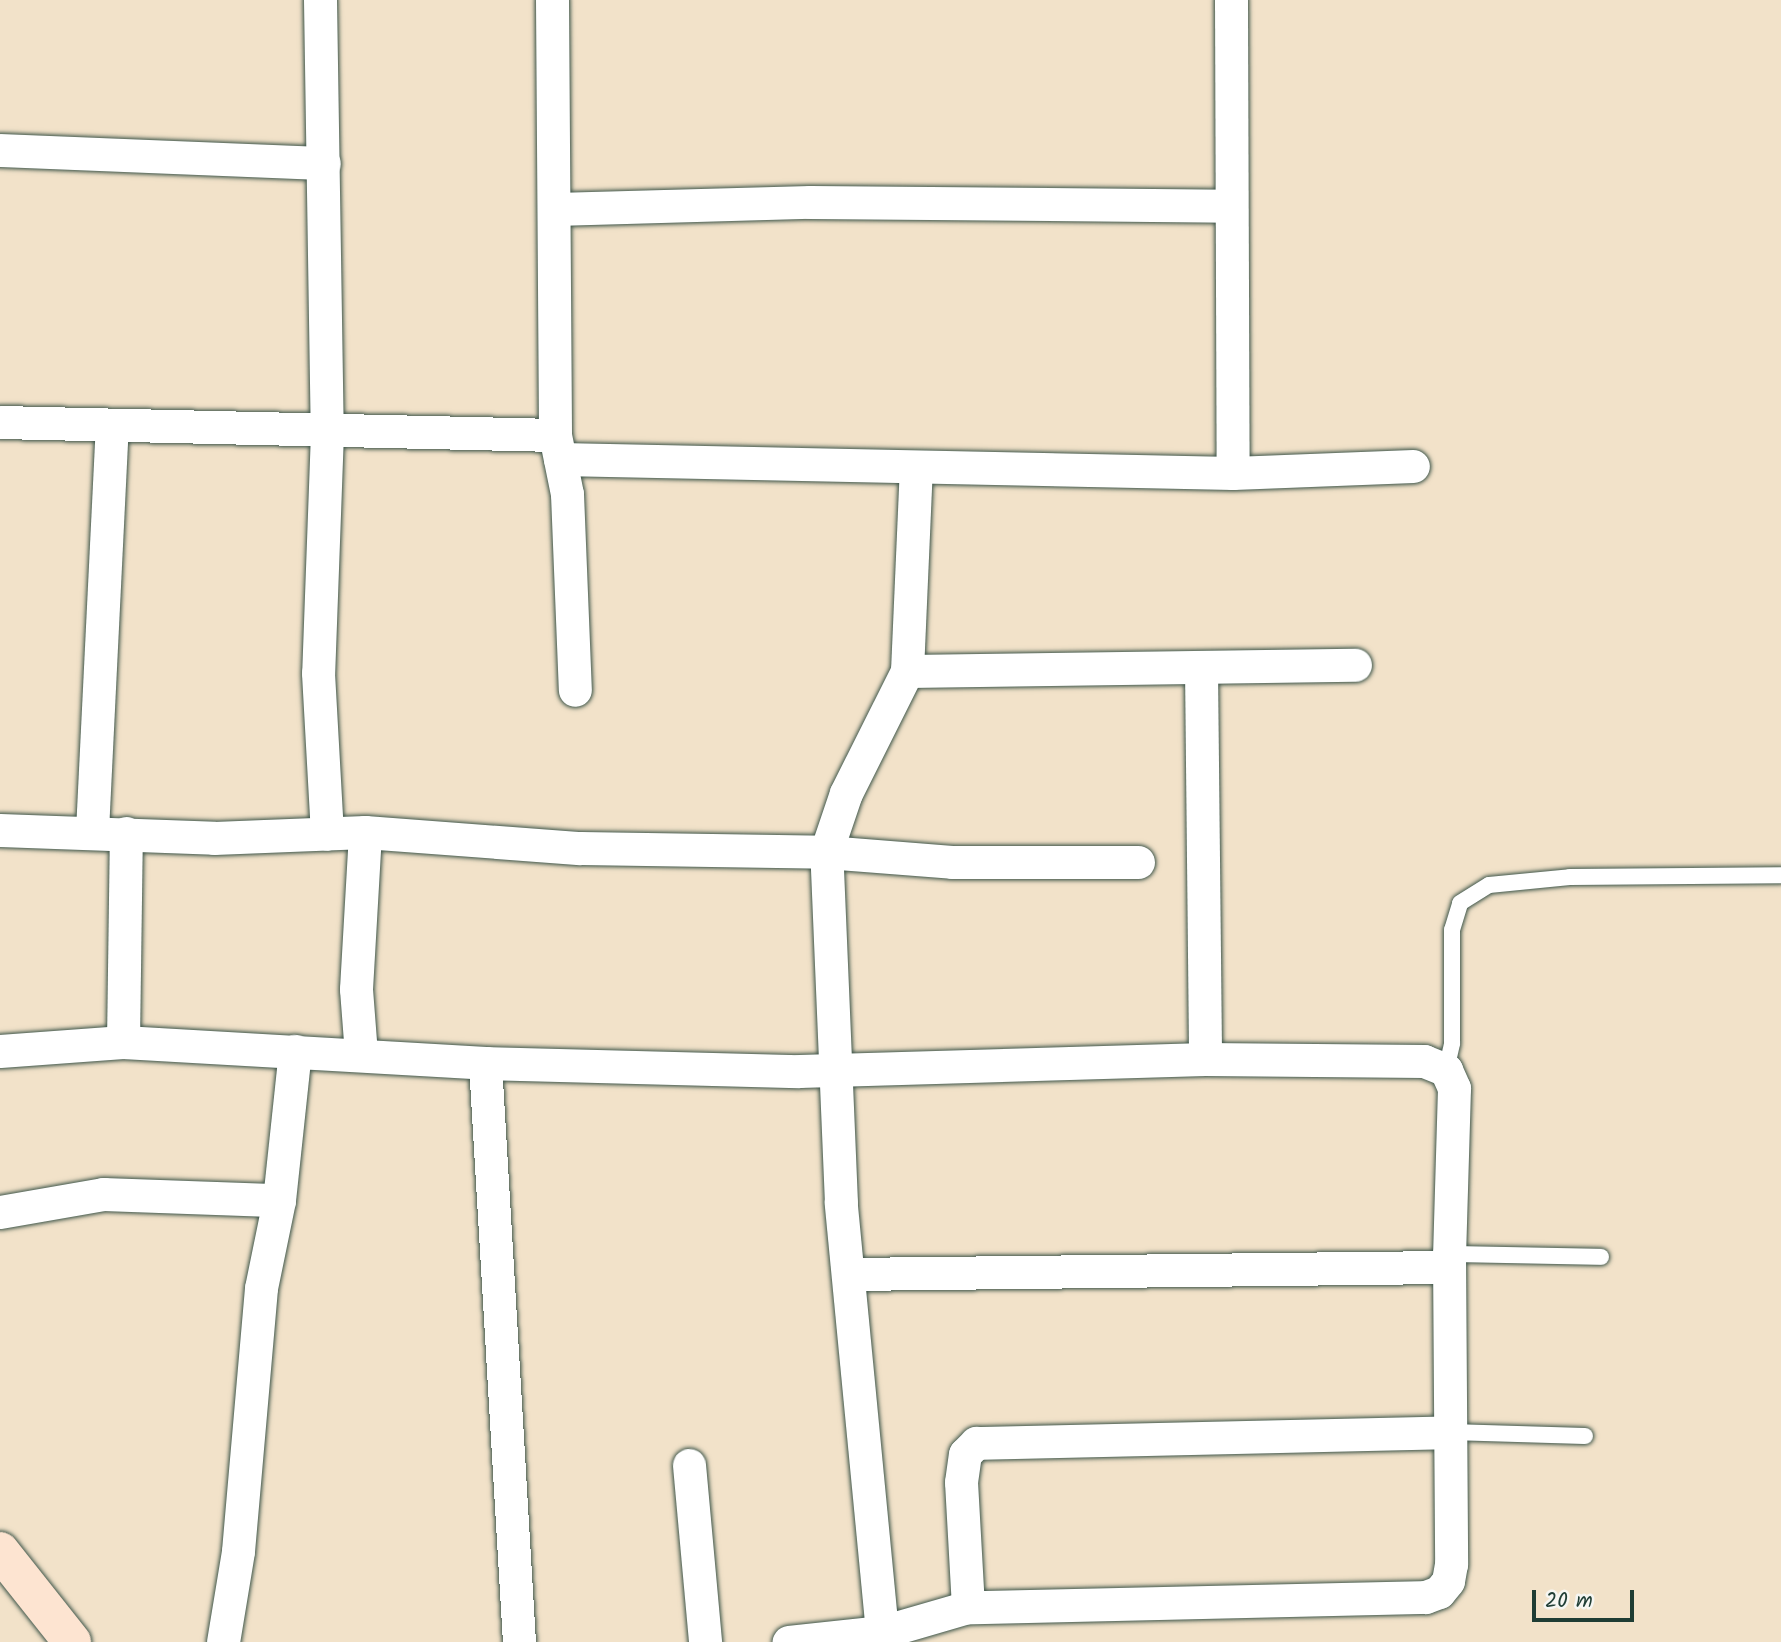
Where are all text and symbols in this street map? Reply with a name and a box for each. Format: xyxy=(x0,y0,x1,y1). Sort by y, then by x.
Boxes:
scale bar xyxy=(1536,1576,1638,1620)
text: 20 m xyxy=(1545,1585,1593,1618)

